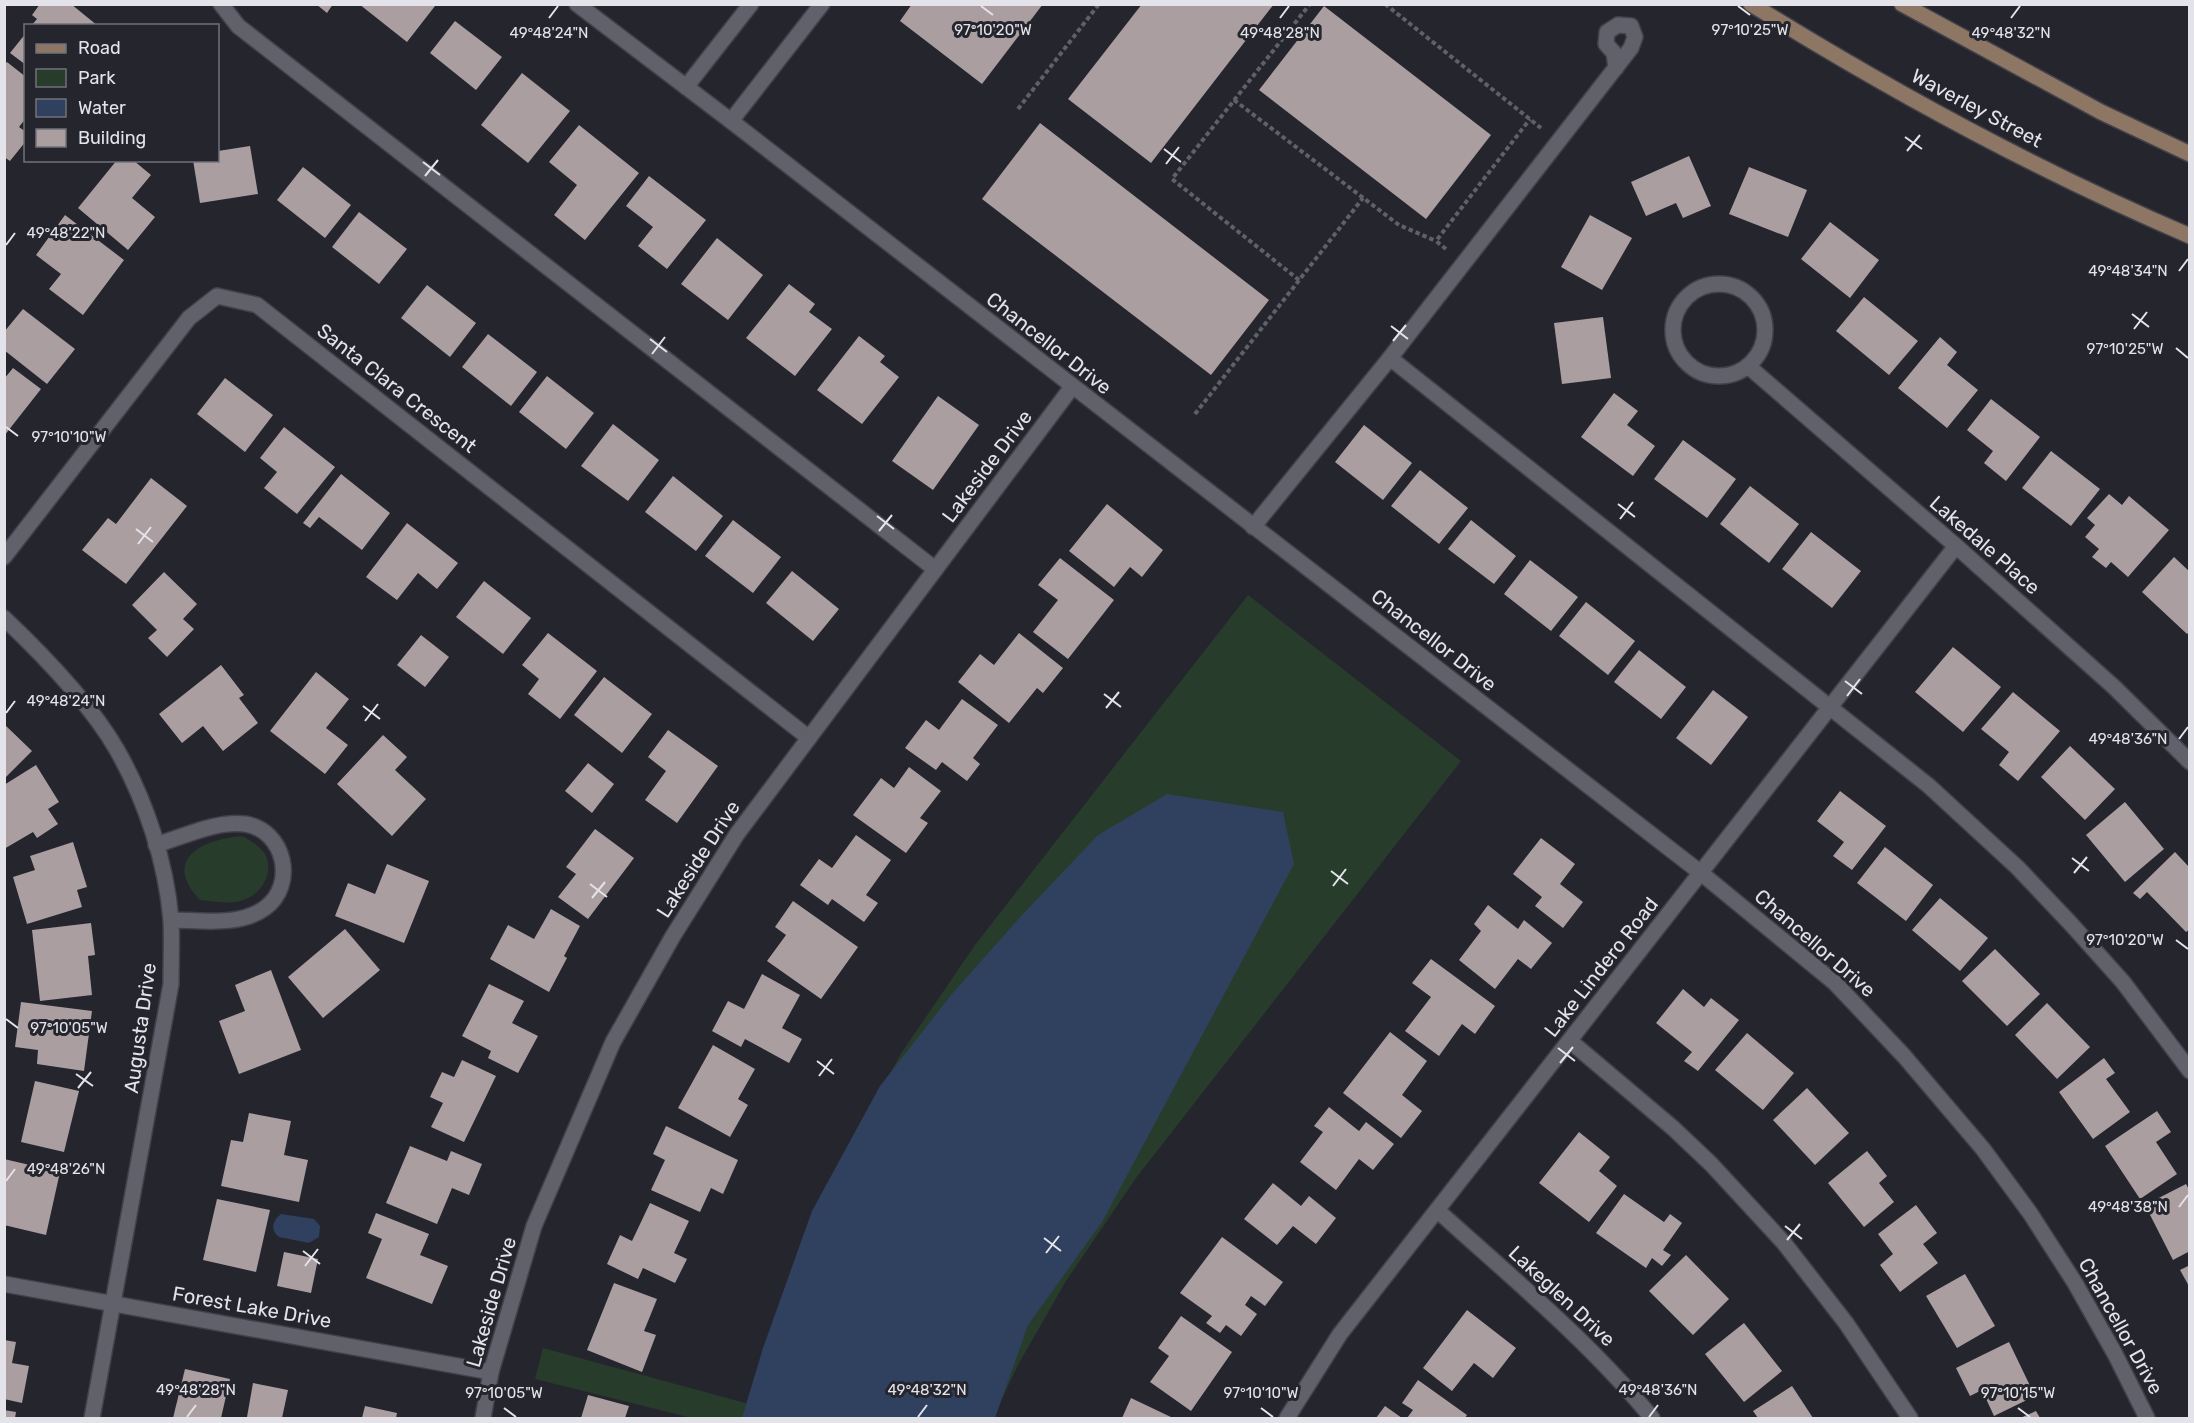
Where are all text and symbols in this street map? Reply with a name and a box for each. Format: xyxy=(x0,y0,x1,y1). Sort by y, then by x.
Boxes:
text: 97°10'20"W xyxy=(954,21,1032,39)
text: 97°10'25"W xyxy=(1712,21,1788,39)
legend xyxy=(24,24,219,162)
text: 49°48'24"N xyxy=(509,24,589,42)
text: 49°48'28"N xyxy=(1240,24,1320,42)
text: 49°48'32"N xyxy=(1971,24,2051,42)
text: Road xyxy=(78,37,121,59)
street label: Waverley Street xyxy=(1907,63,2047,153)
text: Park xyxy=(78,67,116,89)
text: Water xyxy=(78,97,126,119)
text: Building xyxy=(78,127,146,149)
text: 49°48'22"N xyxy=(26,224,106,242)
text: 49°48'34"N xyxy=(2088,262,2168,280)
street label: Chancellor Drive xyxy=(982,287,1116,399)
street label: Santa Clara Crescent xyxy=(312,318,482,458)
text: 97°10'25"W xyxy=(2087,340,2163,358)
street label: Lakeside Drive xyxy=(937,405,1037,527)
text: 97°10'10"W xyxy=(31,428,107,446)
street label: Lakedale Place xyxy=(1925,491,2045,599)
street label: Chancellor Drive xyxy=(1367,584,1501,696)
text: 49°48'24"N xyxy=(26,692,106,710)
text: 49°48'36"N xyxy=(2089,730,2167,748)
street label: Lakeside Drive xyxy=(651,796,745,922)
street label: Chancellor Drive xyxy=(1750,884,1880,1002)
street label: Lake Lindero Road xyxy=(1539,892,1663,1042)
text: 97°10'20"W xyxy=(2086,931,2164,949)
street label: Augusta Drive xyxy=(119,961,161,1095)
text: 97°10'05"W xyxy=(30,1019,108,1037)
text: 49°48'26"N xyxy=(27,1160,105,1178)
text: 49°48'38"N xyxy=(2088,1198,2168,1216)
street label: Lakeside Drive xyxy=(461,1234,521,1370)
street label: Lakeglen Drive xyxy=(1504,1241,1620,1351)
street label: Chancellor Drive xyxy=(2074,1254,2168,1398)
street label: Forest Lake Drive xyxy=(171,1281,333,1333)
text: 49°48'28"N xyxy=(156,1381,236,1399)
text: 49°48'32"N xyxy=(887,1381,967,1399)
text: 49°48'36"N xyxy=(1619,1381,1697,1399)
text: 97°10'05"W xyxy=(465,1384,543,1402)
text: 97°10'10"W xyxy=(1223,1384,1299,1402)
text: 97°10'15"W xyxy=(1981,1384,2055,1402)

